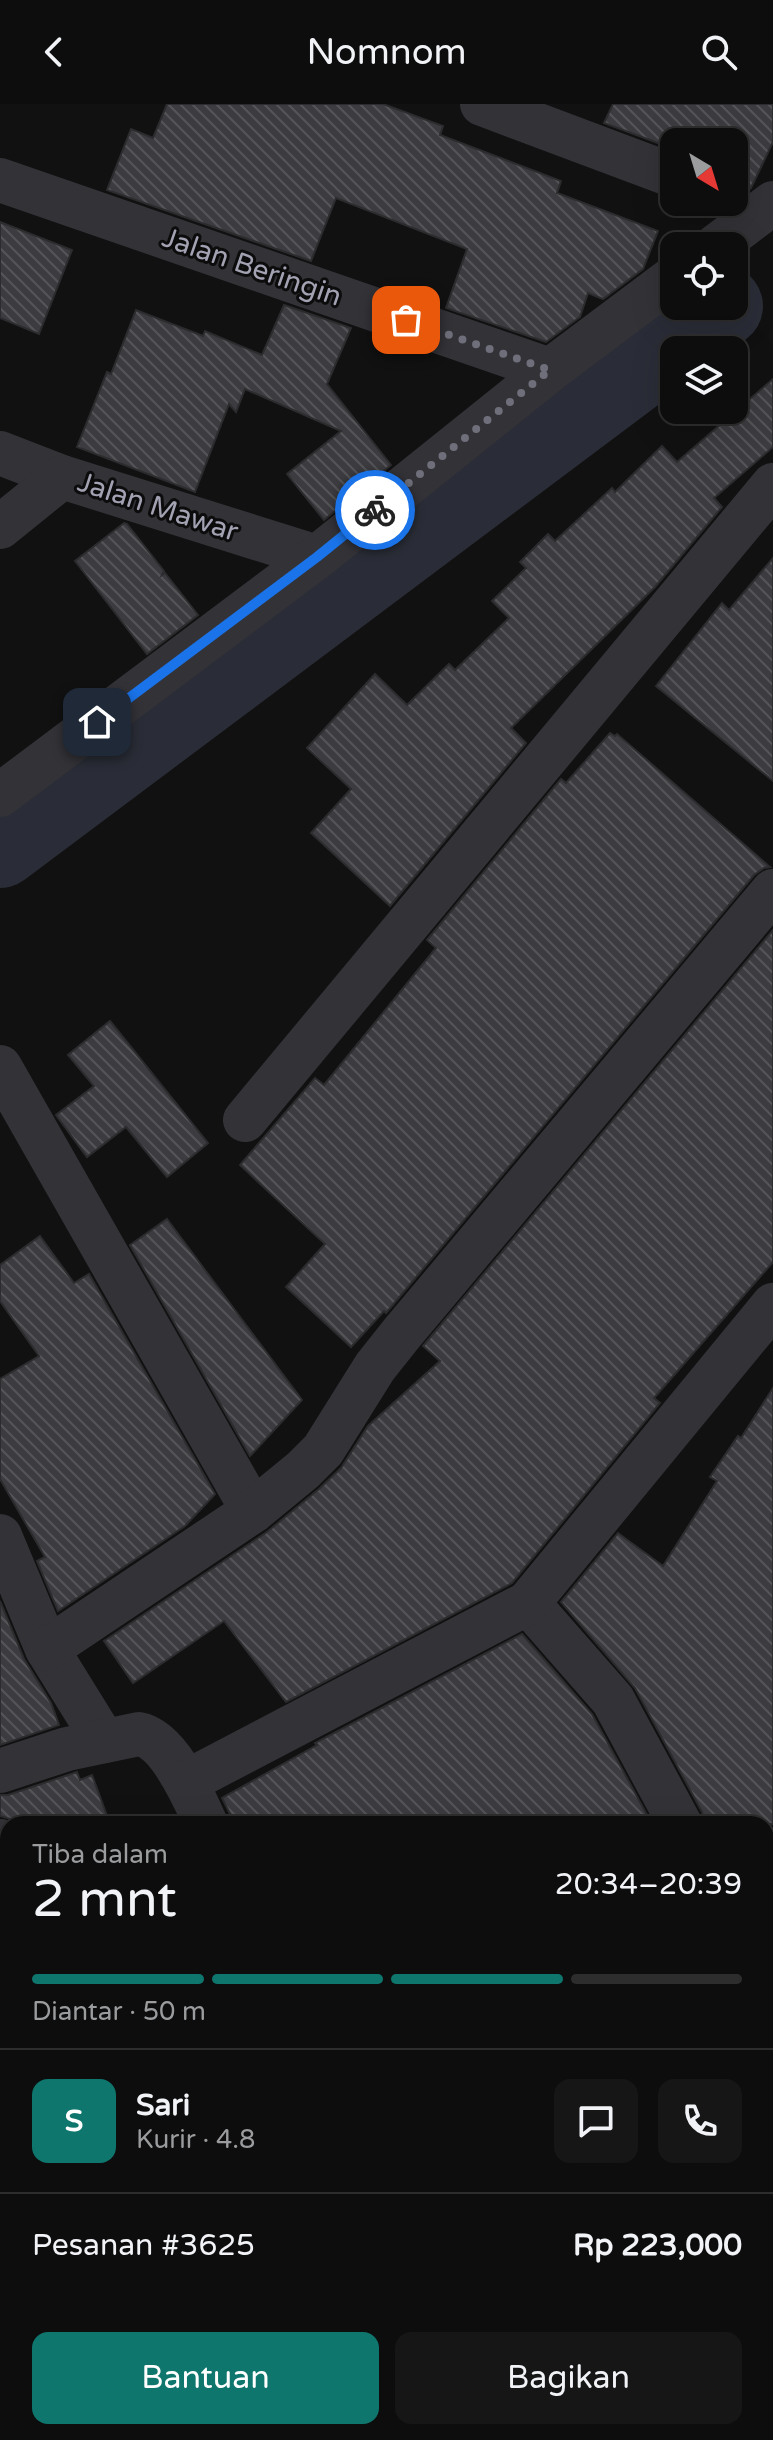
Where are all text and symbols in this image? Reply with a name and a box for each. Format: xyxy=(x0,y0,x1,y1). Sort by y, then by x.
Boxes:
icon: back xyxy=(32,30,76,74)
icon: search xyxy=(697,30,741,74)
text: Nomnom xyxy=(306,31,467,74)
north arrow xyxy=(660,128,748,216)
map controls xyxy=(660,128,748,424)
street label: Jalan Beringin xyxy=(158,220,346,314)
button: locate xyxy=(660,232,748,320)
pin xyxy=(372,286,440,354)
icon: bag xyxy=(384,298,428,342)
button: layers xyxy=(660,336,748,424)
street label: Jalan Mawar xyxy=(73,465,243,549)
courier xyxy=(335,470,415,550)
icon: bike xyxy=(353,488,397,532)
pin xyxy=(63,688,131,756)
icon: home xyxy=(75,700,119,744)
text: Tiba dalam xyxy=(32,1839,168,1870)
text: 20:34–20:39 xyxy=(555,1866,742,1903)
text: 2 mnt xyxy=(32,1868,177,1931)
text: Diantar · 50 m xyxy=(32,1996,206,2027)
button: chat xyxy=(554,2079,638,2163)
button: phone xyxy=(658,2079,742,2163)
text: Sari xyxy=(136,2087,190,2124)
text: S xyxy=(65,2103,83,2140)
text: Kurir · 4.8 xyxy=(136,2124,255,2155)
text: Pesanan #3625 xyxy=(32,2227,255,2264)
text: Rp 223,000 xyxy=(573,2227,742,2264)
button: Bantuan xyxy=(32,2332,379,2424)
button: Bagikan xyxy=(395,2332,742,2424)

